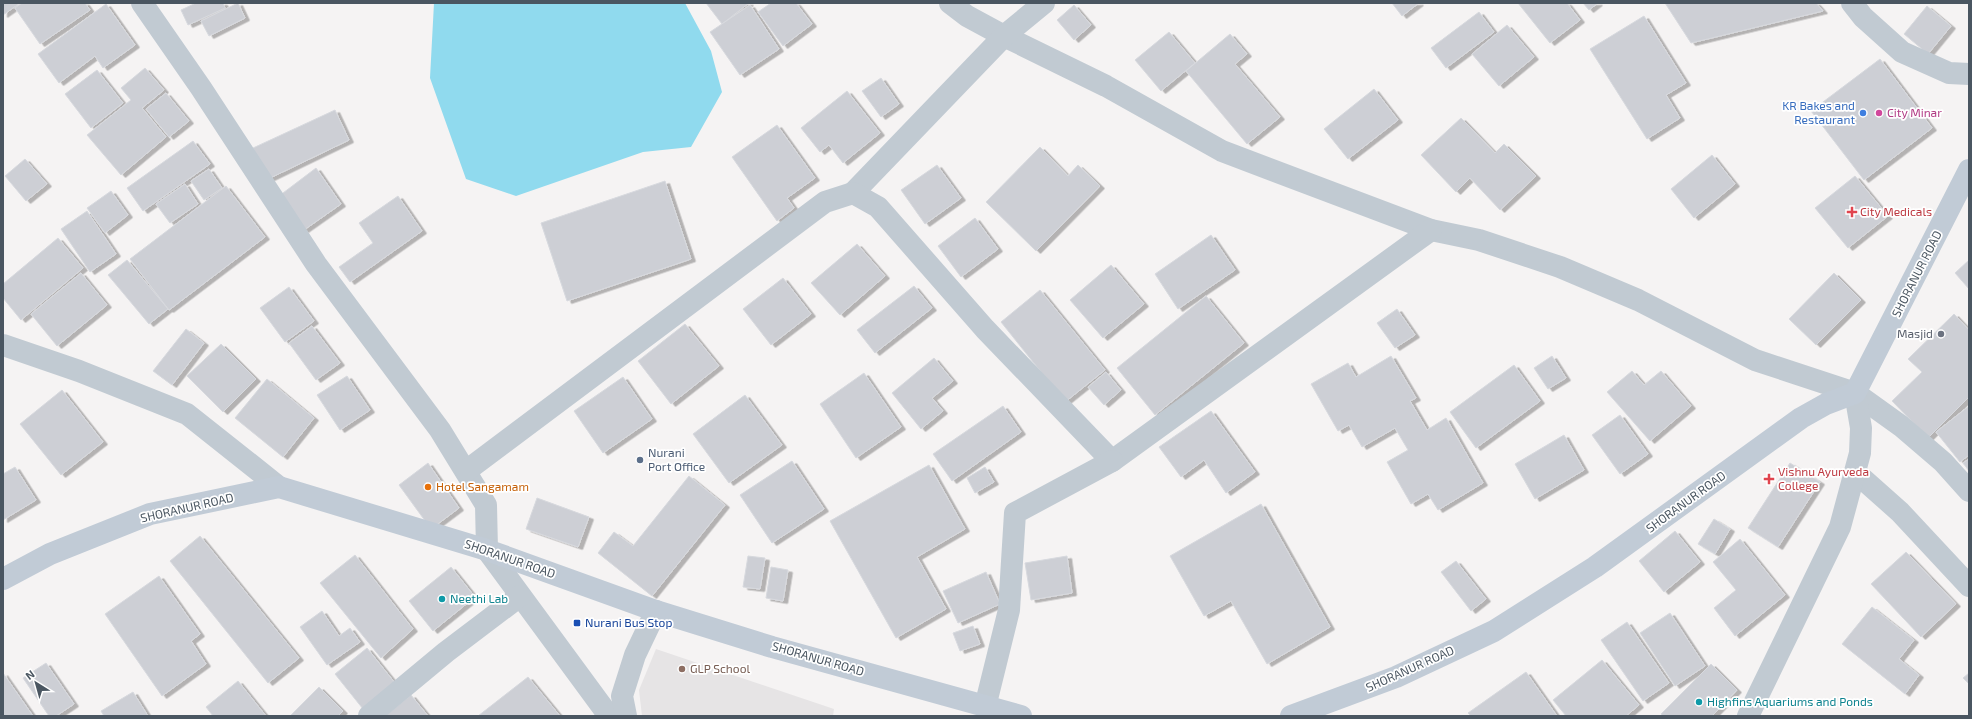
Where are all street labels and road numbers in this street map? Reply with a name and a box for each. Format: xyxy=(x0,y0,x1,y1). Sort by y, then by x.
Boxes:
street label: SHORANUR ROAD xyxy=(1888,228,1944,319)
street label: SHORANUR ROAD xyxy=(1643,468,1728,535)
street label: SHORANUR ROAD xyxy=(139,490,235,525)
street label: SHORANUR ROAD xyxy=(463,536,558,580)
street label: SHORANUR ROAD xyxy=(771,638,866,678)
street label: SHORANUR ROAD xyxy=(1363,642,1456,694)

